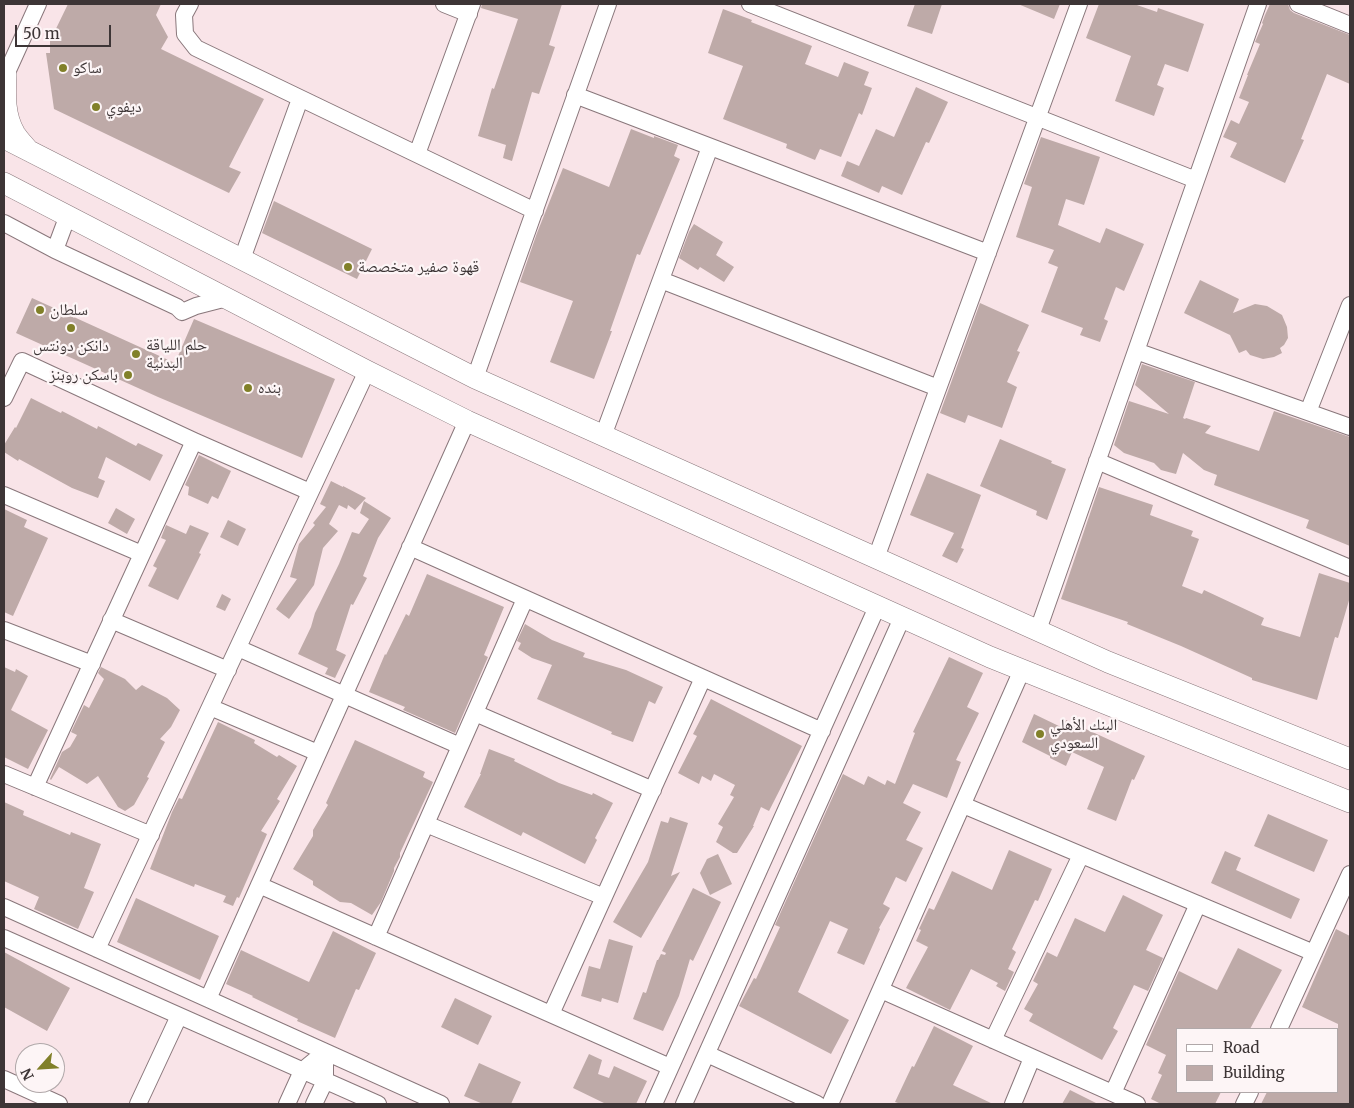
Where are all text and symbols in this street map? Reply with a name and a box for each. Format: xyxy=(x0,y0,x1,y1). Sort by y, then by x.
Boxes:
scale bar xyxy=(18,15,114,47)
text: 50 m xyxy=(23,24,60,43)
place label: ساكو xyxy=(73,58,102,78)
marker: ساكو xyxy=(57,62,69,74)
place label: ديفوي xyxy=(106,97,142,117)
marker: ديفوي xyxy=(90,101,102,113)
place label: قهوة صفير متخصصة xyxy=(358,257,479,277)
marker: قهوة صفير متخصصة xyxy=(342,261,354,273)
place label: سلطان xyxy=(50,300,88,320)
marker: سلطان xyxy=(34,304,46,316)
marker: دانكن دونتس xyxy=(65,322,77,334)
place label: حلم اللياقة البدنية xyxy=(146,335,207,373)
place label: دانكن دونتس xyxy=(33,336,109,356)
marker: حلم اللياقة البدنية xyxy=(130,348,142,360)
place label: باسكن روبنز xyxy=(49,365,118,385)
marker: باسكن روبنز xyxy=(122,369,134,381)
place label: بنده xyxy=(258,378,281,398)
marker: بنده xyxy=(242,382,254,394)
place label: البنك الأهلي السعودي xyxy=(1050,715,1117,753)
marker: البنك الأهلي السعودي xyxy=(1034,728,1046,740)
legend xyxy=(1176,1028,1339,1093)
text: Road xyxy=(1223,1038,1259,1057)
north arrow xyxy=(15,1043,65,1093)
text: Building xyxy=(1223,1063,1285,1082)
text: N xyxy=(17,1065,38,1083)

